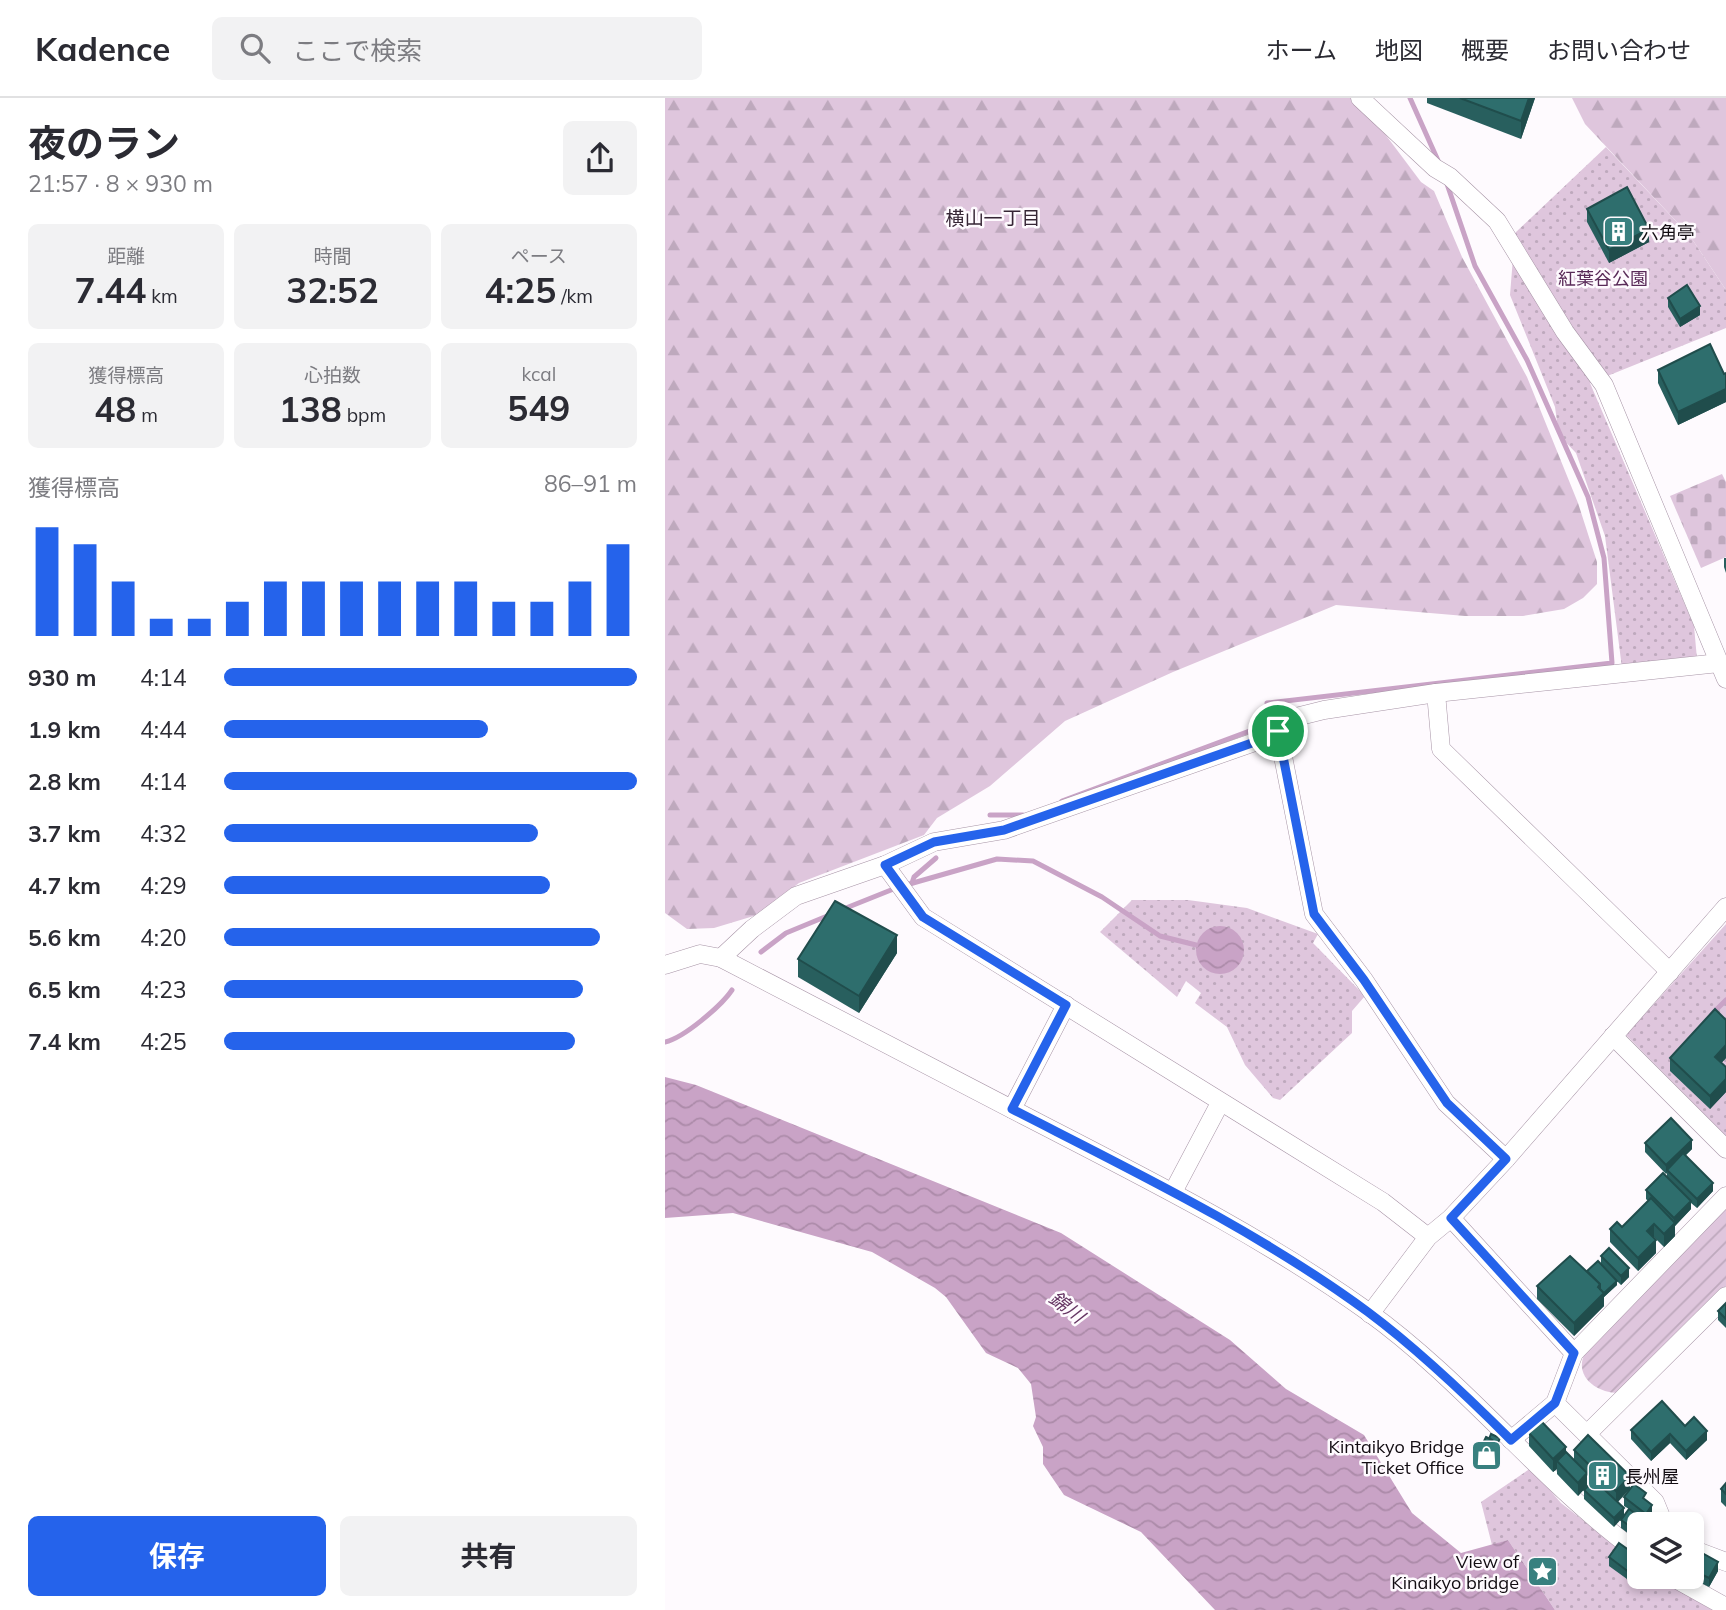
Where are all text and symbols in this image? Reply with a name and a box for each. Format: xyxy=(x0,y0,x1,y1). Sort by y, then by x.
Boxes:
search box xyxy=(212,17,702,80)
text: Kadence xyxy=(35,28,170,69)
icon: search xyxy=(236,29,274,67)
text: ここで検索 xyxy=(292,34,422,67)
text: ホーム xyxy=(1266,35,1337,65)
text: 地図 xyxy=(1375,35,1423,65)
text: 概要 xyxy=(1461,35,1509,65)
text: お問い合わせ xyxy=(1547,35,1691,65)
text: 夜のラン xyxy=(28,119,180,167)
button: share xyxy=(563,121,637,195)
text: 21:57 · 8 × 930 m xyxy=(28,169,213,198)
district label: 横山一丁目 xyxy=(945,206,1041,230)
building icon: 六角亭 xyxy=(1601,215,1635,249)
place label: 六角亭 xyxy=(1641,221,1695,244)
text: 距離 xyxy=(107,244,145,268)
text: 時間 xyxy=(313,244,352,268)
text: ペース xyxy=(511,244,567,268)
park label: 紅葉谷公園 xyxy=(1558,267,1648,290)
text: 7.44 xyxy=(75,268,146,312)
text: 32:52 xyxy=(286,268,379,312)
text: 4:25 xyxy=(485,268,556,312)
text: km xyxy=(146,284,178,308)
text: /km xyxy=(556,284,593,308)
text: kcal xyxy=(521,362,556,386)
text: 獲得標高 xyxy=(88,363,164,387)
text: 心拍数 xyxy=(304,363,361,387)
text: 549 xyxy=(507,386,570,430)
text: 48 xyxy=(94,387,136,431)
text: 138 xyxy=(279,387,342,431)
text: m xyxy=(136,403,158,427)
text: bpm xyxy=(342,403,386,427)
text: 86–91 m xyxy=(544,469,637,498)
text: 獲得標高 xyxy=(28,473,120,502)
text: 930 m xyxy=(28,663,96,692)
text: 4:14 xyxy=(140,663,187,692)
pin xyxy=(1248,701,1308,761)
icon: arrive xyxy=(1259,712,1297,750)
text: 1.9 km xyxy=(28,715,101,744)
text: 4:44 xyxy=(140,715,187,744)
text: 2.8 km xyxy=(28,767,101,796)
text: 4:14 xyxy=(140,767,187,796)
text: 3.7 km xyxy=(28,819,101,848)
text: 4:32 xyxy=(140,819,187,848)
text: 4.7 km xyxy=(28,871,101,900)
text: 4:29 xyxy=(140,871,187,900)
text: 5.6 km xyxy=(28,923,101,952)
text: 4:20 xyxy=(140,923,187,952)
text: 6.5 km xyxy=(28,975,101,1004)
text: 4:23 xyxy=(140,975,187,1004)
text: 7.4 km xyxy=(28,1027,101,1056)
text: 4:25 xyxy=(140,1027,187,1056)
water label: 錦川 xyxy=(1045,1286,1091,1329)
place label: Kintaikyo Bridge Ticket Office xyxy=(1328,1435,1464,1479)
shop icon: Kintaikyo Bridge Ticket Office xyxy=(1470,1439,1504,1473)
building icon: 長州屋 xyxy=(1585,1459,1619,1493)
place label: 長州屋 xyxy=(1625,1465,1679,1488)
map controls xyxy=(1627,1512,1704,1589)
button: layers xyxy=(1627,1512,1704,1589)
button: 保存 xyxy=(28,1516,326,1596)
button: 共有 xyxy=(340,1516,637,1596)
place label: View of Kinaikyo bridge xyxy=(1391,1550,1520,1594)
place icon: View of Kinaikyo bridge xyxy=(1525,1554,1559,1588)

